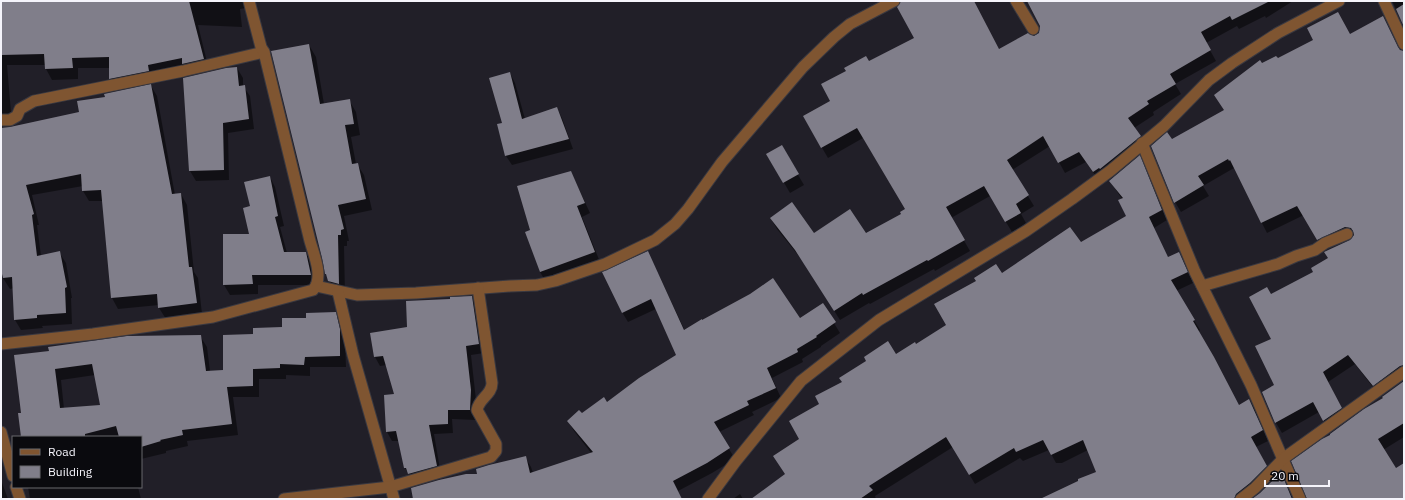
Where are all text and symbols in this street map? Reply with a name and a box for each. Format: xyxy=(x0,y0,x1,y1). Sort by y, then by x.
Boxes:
legend xyxy=(12,436,142,488)
text: Road xyxy=(48,444,76,459)
scale bar xyxy=(1265,462,1329,488)
text: Building xyxy=(48,464,93,479)
text: 20 m xyxy=(1271,468,1299,483)

